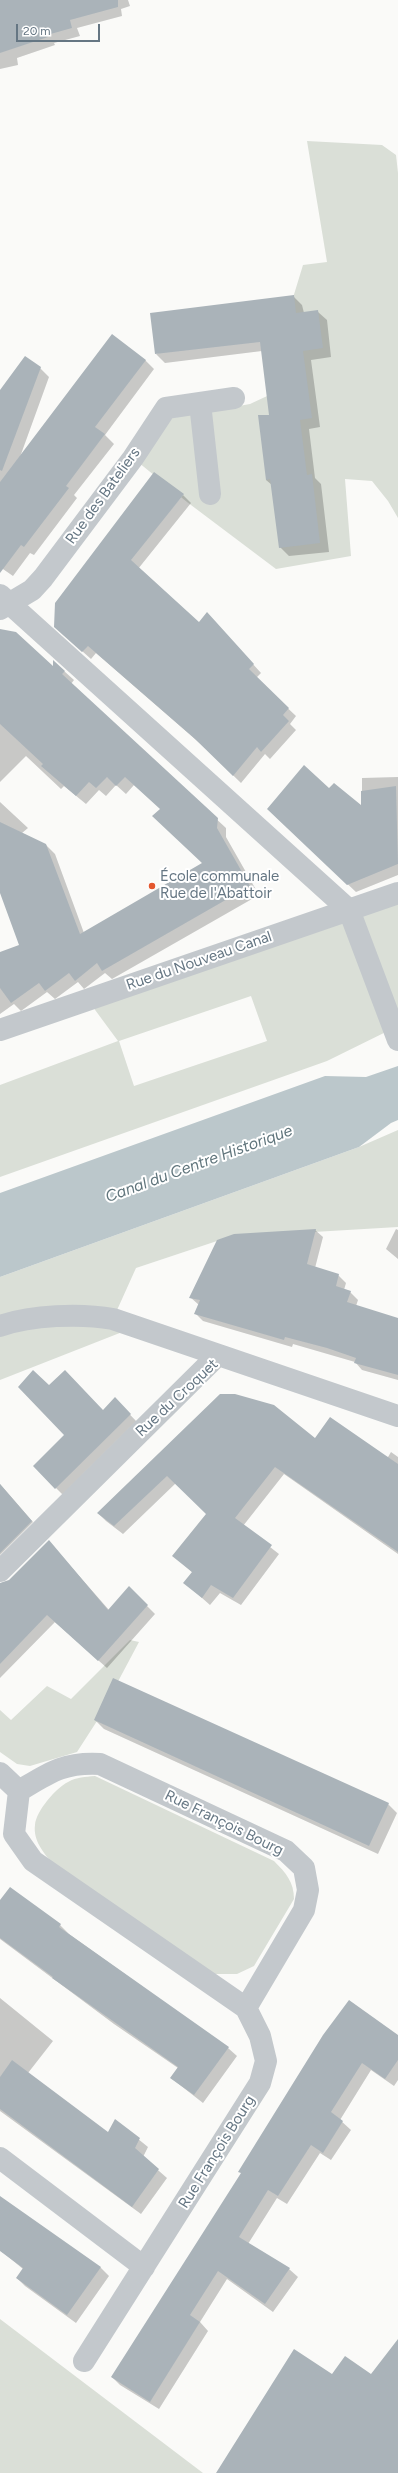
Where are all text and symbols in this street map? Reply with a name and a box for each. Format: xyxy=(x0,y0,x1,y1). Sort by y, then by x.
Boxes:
scale bar xyxy=(18,16,102,42)
text: 20 m xyxy=(23,24,51,38)
street label: Rue des Bateliers xyxy=(62,444,144,548)
place label: École communale Rue de l'Abattoir xyxy=(160,868,279,903)
marker: École communale Rue de l'Abattoir xyxy=(147,881,157,891)
street label: Rue du Nouveau Canal xyxy=(124,928,274,994)
water label: Canal du Centre Historique xyxy=(103,1121,295,1207)
street label: Rue du Croquet xyxy=(132,1355,222,1441)
street label: Rue François Bourg xyxy=(162,1786,286,1860)
street label: Rue François Bourg xyxy=(175,2092,259,2212)

